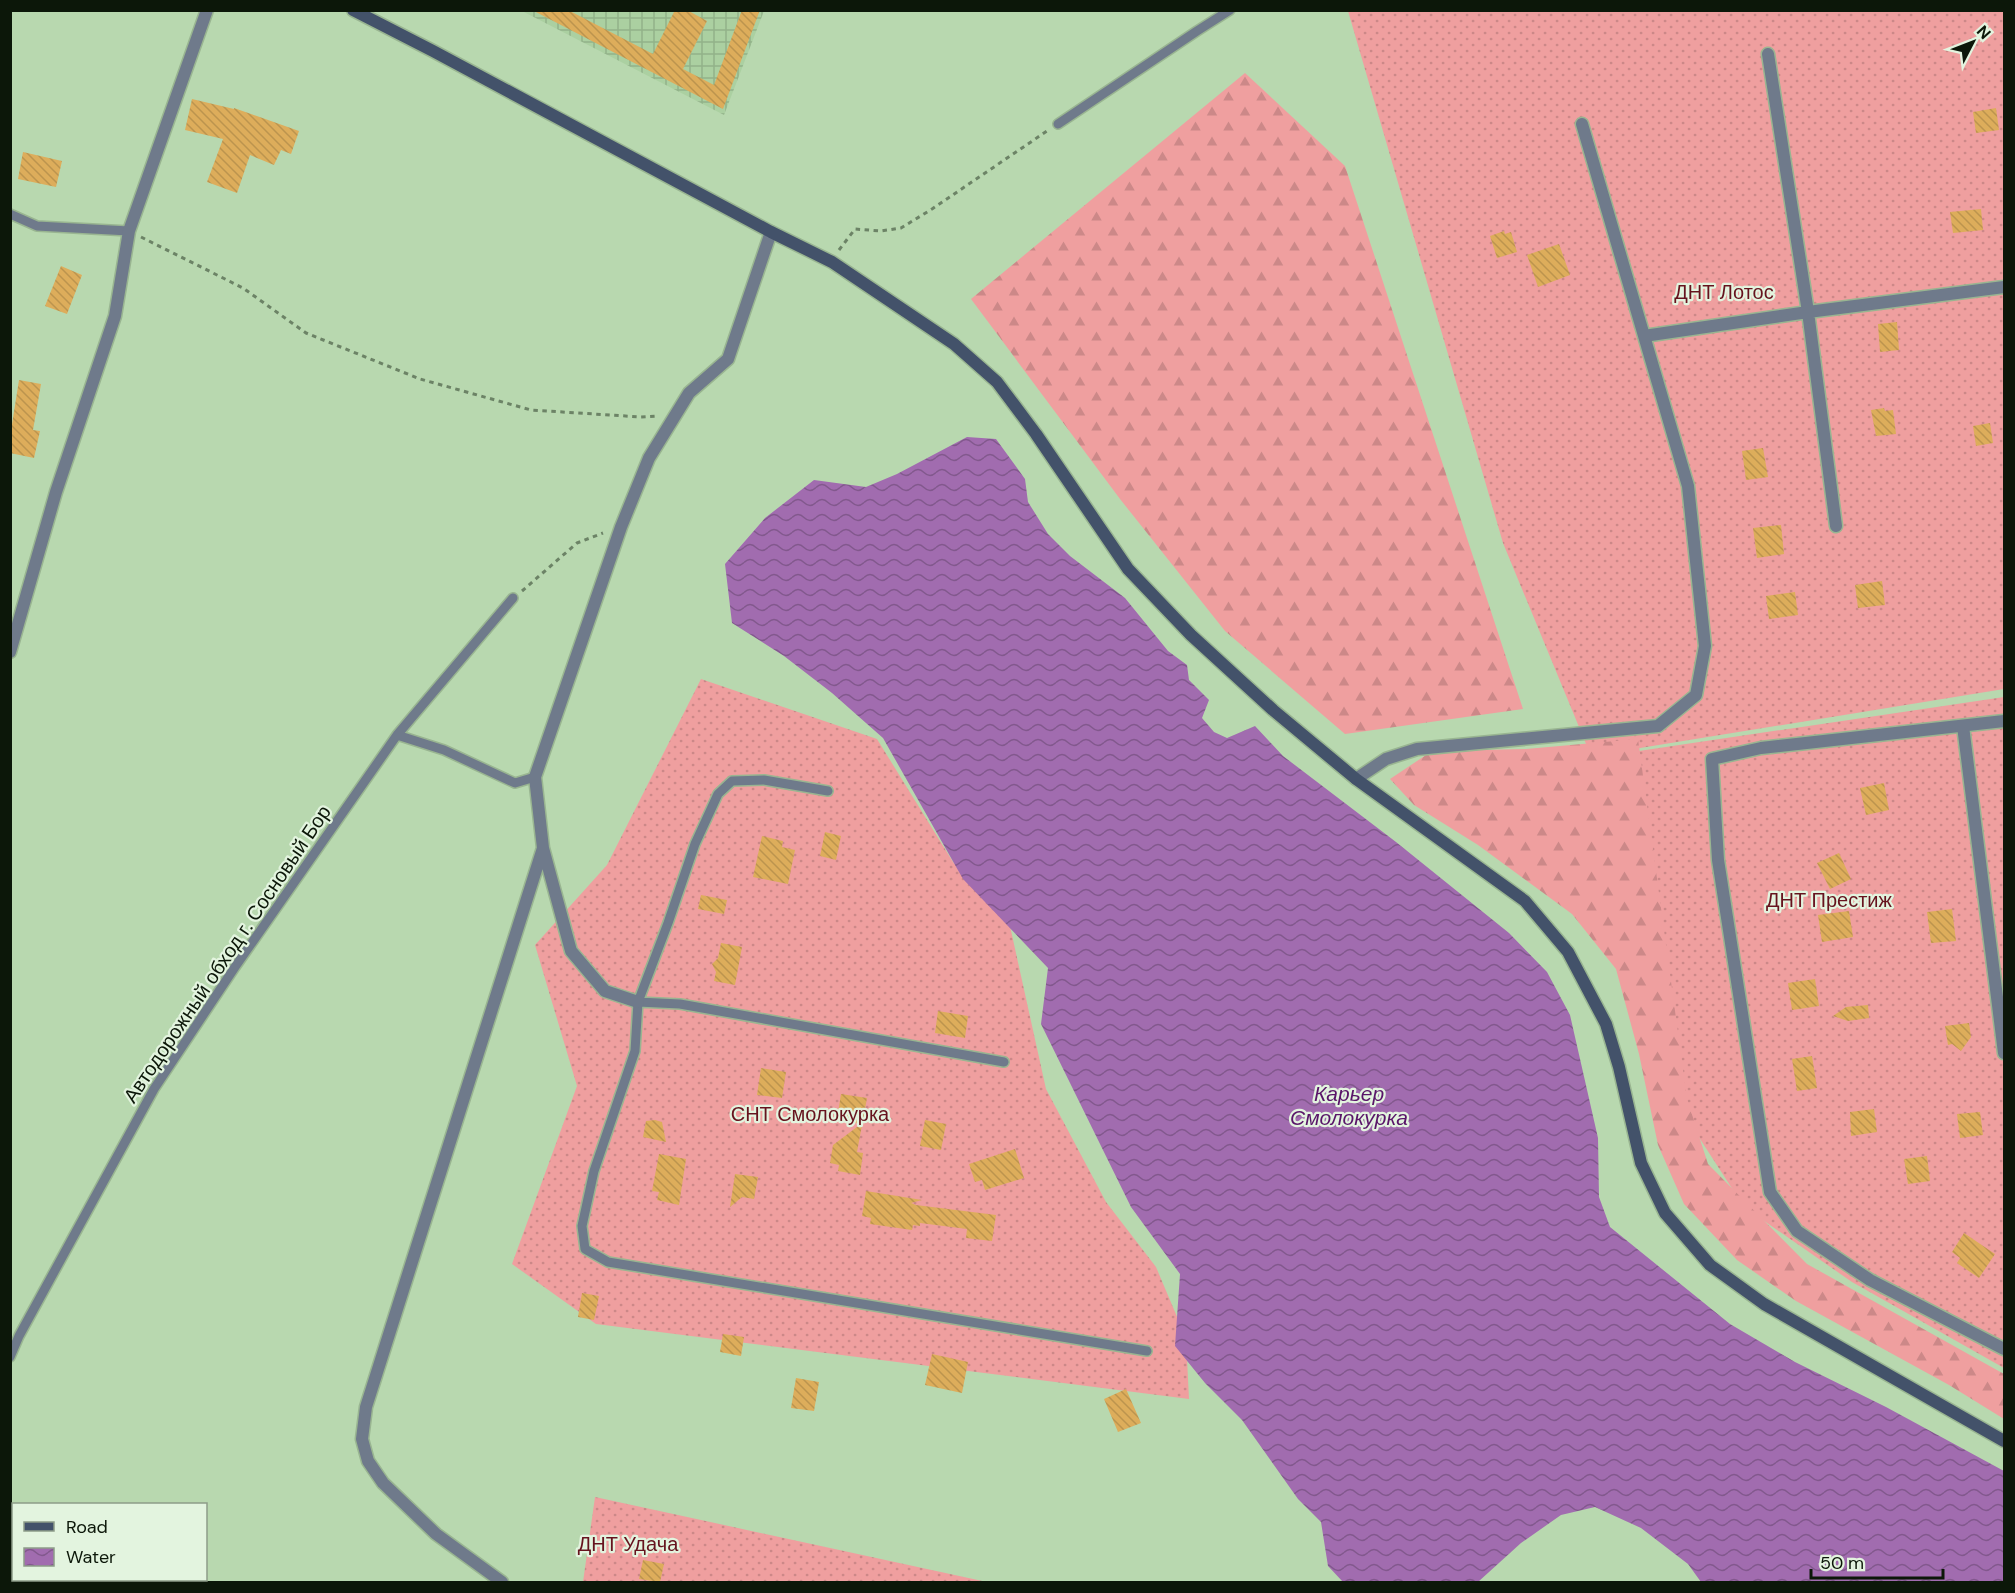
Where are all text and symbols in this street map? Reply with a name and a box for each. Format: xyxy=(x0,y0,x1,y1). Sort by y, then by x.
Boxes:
north arrow xyxy=(1943,12,2003,72)
text: N xyxy=(1972,21,1995,44)
park label: ДНТ Лотос xyxy=(1674,279,1774,305)
street label: Автодорожный обход г. Сосновый Бор xyxy=(117,800,337,1108)
park label: ДНТ Престиж xyxy=(1766,887,1893,913)
water label: Карьер Смолокурка xyxy=(1290,1080,1408,1132)
park label: СНТ Смолокурка xyxy=(731,1101,890,1127)
legend xyxy=(12,1503,207,1581)
text: Road xyxy=(66,1515,108,1539)
park label: ДНТ Удача xyxy=(578,1531,679,1557)
scale bar xyxy=(1811,1542,1943,1580)
text: Water xyxy=(66,1545,116,1569)
text: 50 m xyxy=(1820,1551,1864,1575)

